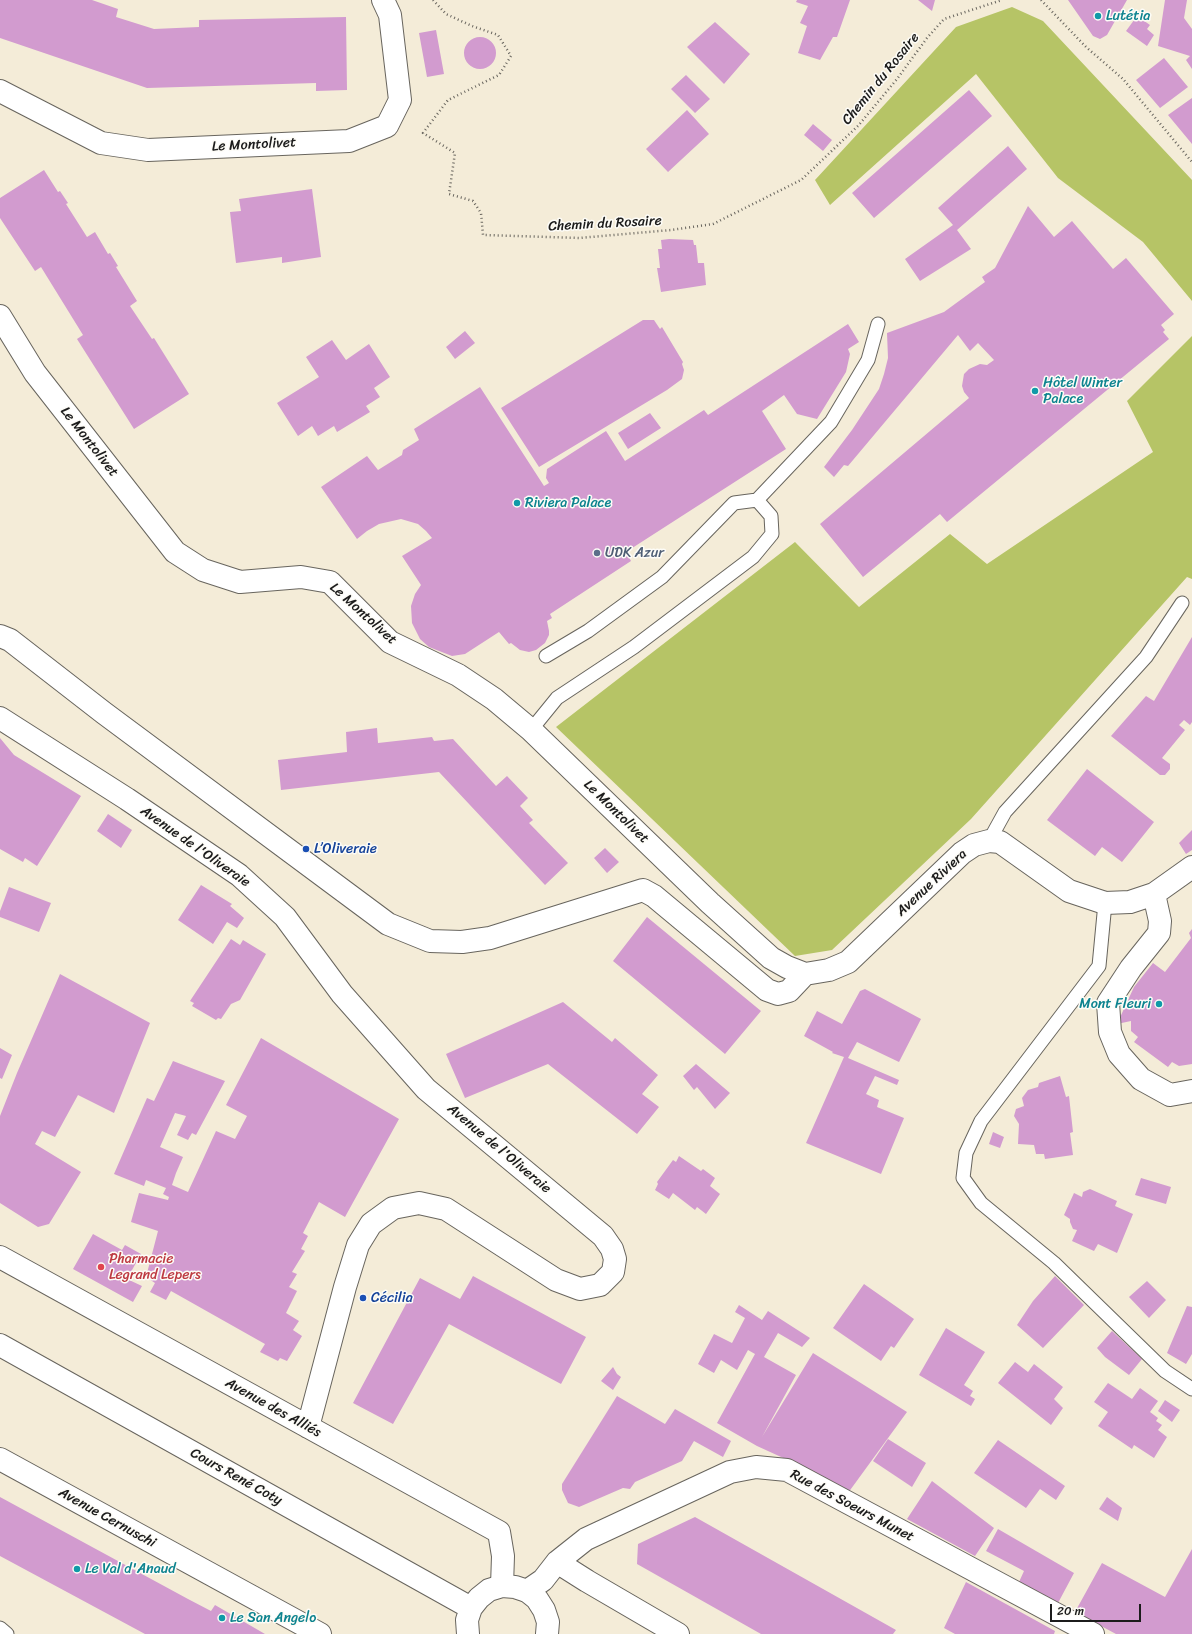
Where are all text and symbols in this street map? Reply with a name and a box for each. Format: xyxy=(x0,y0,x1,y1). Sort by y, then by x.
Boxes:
place label: Lutétia xyxy=(1106,8,1150,24)
marker: Lutétia xyxy=(1093,11,1103,21)
street label: Chemin du Rosaire xyxy=(839,30,923,128)
street label: Le Montolivet xyxy=(211,134,297,156)
street label: Chemin du Rosaire xyxy=(548,213,662,235)
place label: Hôtel Winter Palace xyxy=(1043,375,1122,408)
marker: Hôtel Winter Palace xyxy=(1030,386,1040,396)
street label: Le Montolivet xyxy=(56,404,122,480)
place label: Riviera Palace xyxy=(525,495,611,511)
marker: Riviera Palace xyxy=(512,498,522,508)
place label: UDK Azur xyxy=(605,545,664,561)
marker: UDK Azur xyxy=(592,548,602,558)
street label: Le Montolivet xyxy=(326,580,400,648)
street label: Le Montolivet xyxy=(580,777,652,847)
street label: Avenue de l'Oliveraie xyxy=(137,803,253,891)
place label: L’Oliveraie xyxy=(314,841,377,857)
marker: L’Oliveraie xyxy=(301,844,311,854)
street label: Avenue Riviera xyxy=(893,846,971,920)
place label: Mont Fleuri xyxy=(1079,996,1151,1012)
marker: Mont Fleuri xyxy=(1154,999,1164,1009)
street label: Avenue de l'Oliveraie xyxy=(444,1101,554,1197)
place label: Pharmacie Legrand Lepers xyxy=(109,1251,201,1284)
marker: Pharmacie Legrand Lepers xyxy=(96,1262,106,1272)
place label: Cécilia xyxy=(371,1290,413,1306)
marker: Cécilia xyxy=(358,1293,368,1303)
street label: Avenue des Alliés xyxy=(222,1375,324,1441)
street label: Cours René Coty xyxy=(187,1445,285,1509)
street label: Rue des Soeurs Munet xyxy=(787,1466,917,1546)
street label: Avenue Cernuschi xyxy=(55,1484,159,1552)
place label: Le Val d'Anaud xyxy=(85,1561,176,1577)
marker: Le Val d'Anaud xyxy=(72,1564,82,1574)
scale bar xyxy=(1052,1596,1143,1622)
text: 20 m xyxy=(1057,1600,1084,1622)
place label: Le San Angelo xyxy=(230,1610,316,1626)
marker: Le San Angelo xyxy=(217,1613,227,1623)

